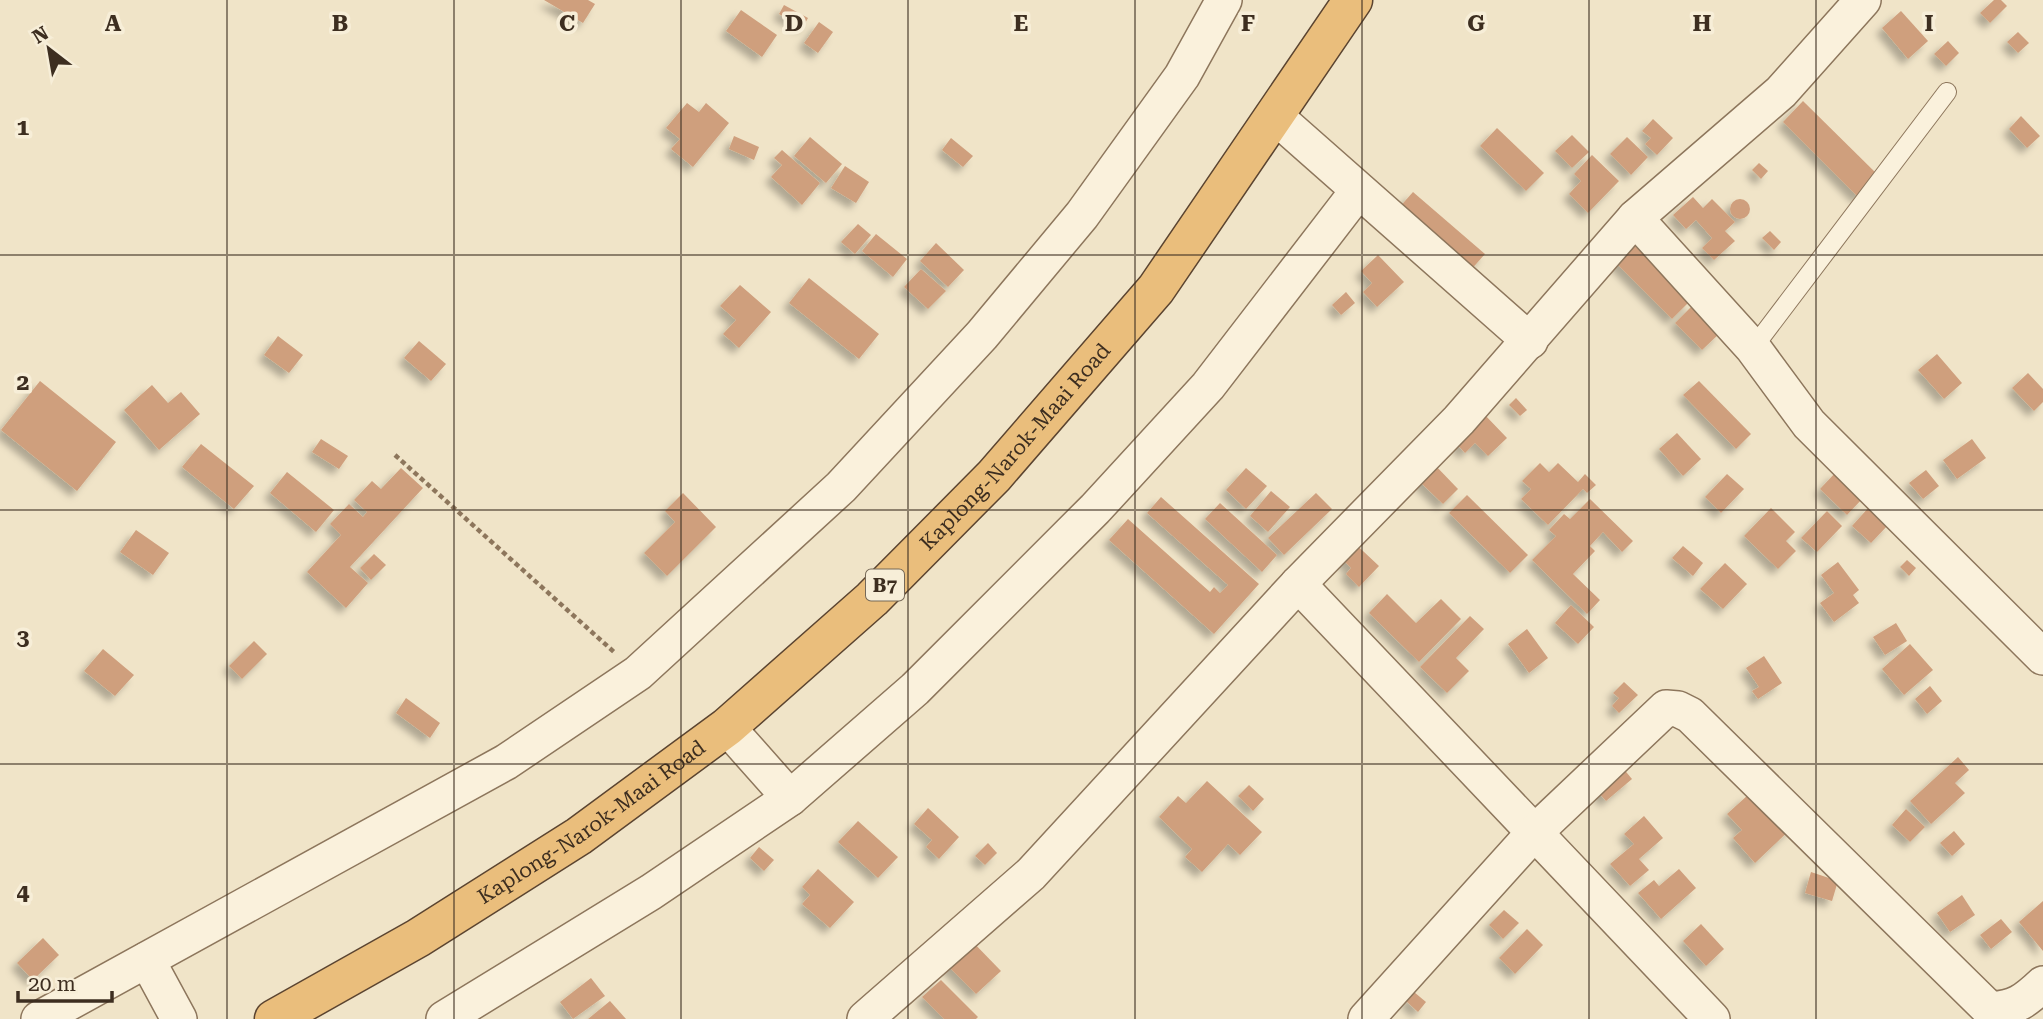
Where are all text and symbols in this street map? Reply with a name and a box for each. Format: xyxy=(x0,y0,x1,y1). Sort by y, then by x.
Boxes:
text: A xyxy=(105,10,122,37)
text: B xyxy=(332,10,348,37)
text: C xyxy=(559,10,575,37)
text: D xyxy=(785,10,803,37)
text: E xyxy=(1014,10,1028,37)
text: F xyxy=(1241,10,1255,37)
text: G xyxy=(1467,10,1485,37)
text: H xyxy=(1693,10,1712,37)
text: I xyxy=(1924,10,1934,37)
north arrow xyxy=(14,14,84,84)
text: N xyxy=(28,21,53,48)
text: 1 xyxy=(17,114,30,141)
street label: Kaplong-Narok-Maai Road xyxy=(915,338,1116,555)
text: 2 xyxy=(17,369,29,396)
road number: B7 xyxy=(866,570,904,600)
text: 3 xyxy=(17,624,30,651)
street label: Kaplong-Narok-Maai Road xyxy=(473,735,710,909)
text: 4 xyxy=(17,879,30,906)
scale bar xyxy=(18,960,112,1004)
text: 20 m xyxy=(28,972,76,996)

